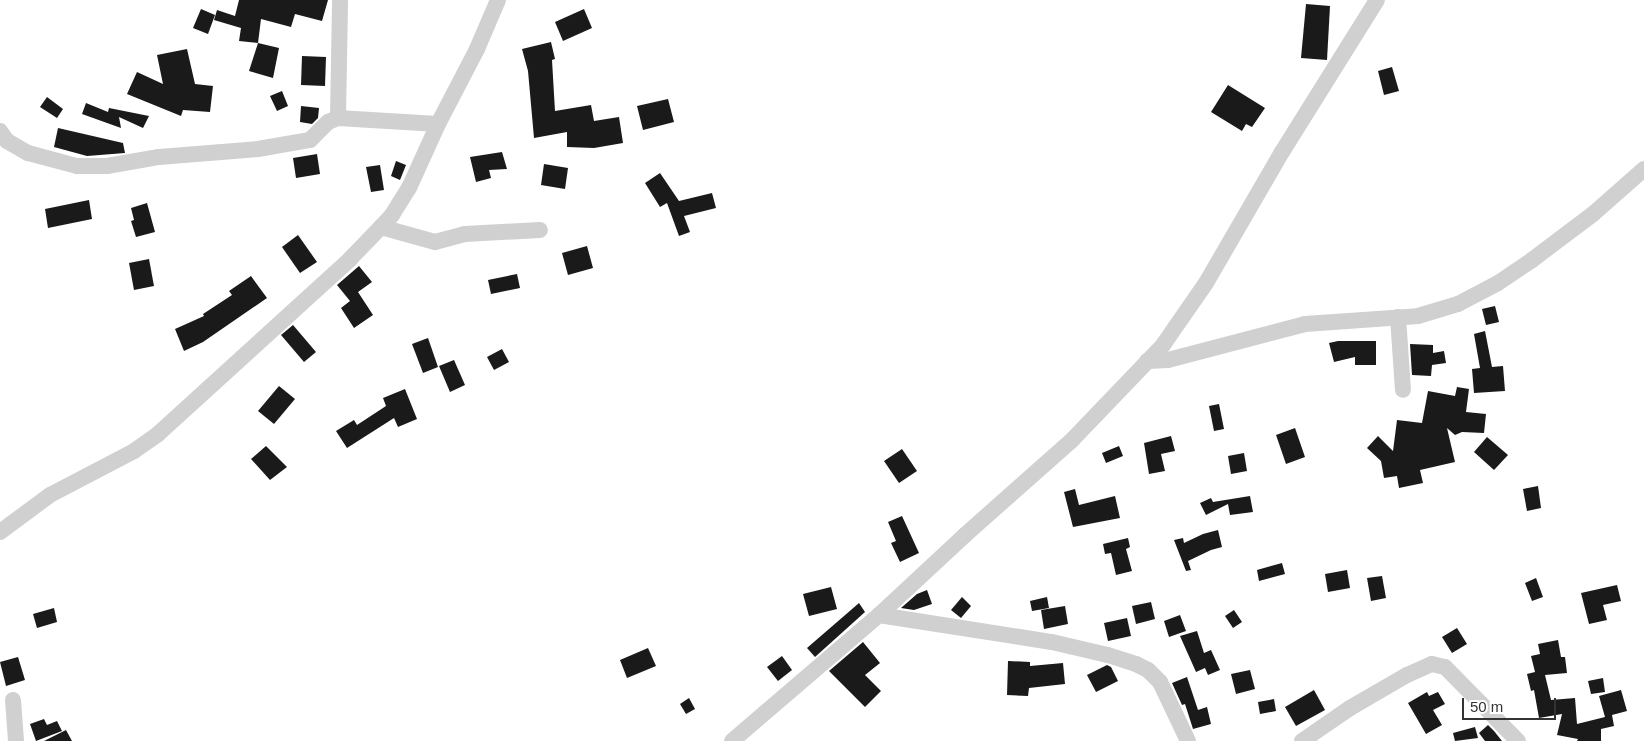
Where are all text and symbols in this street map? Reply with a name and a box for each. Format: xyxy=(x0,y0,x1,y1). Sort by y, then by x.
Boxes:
scale bar xyxy=(1464,688,1558,720)
text: 50 m xyxy=(1470,698,1503,715)

